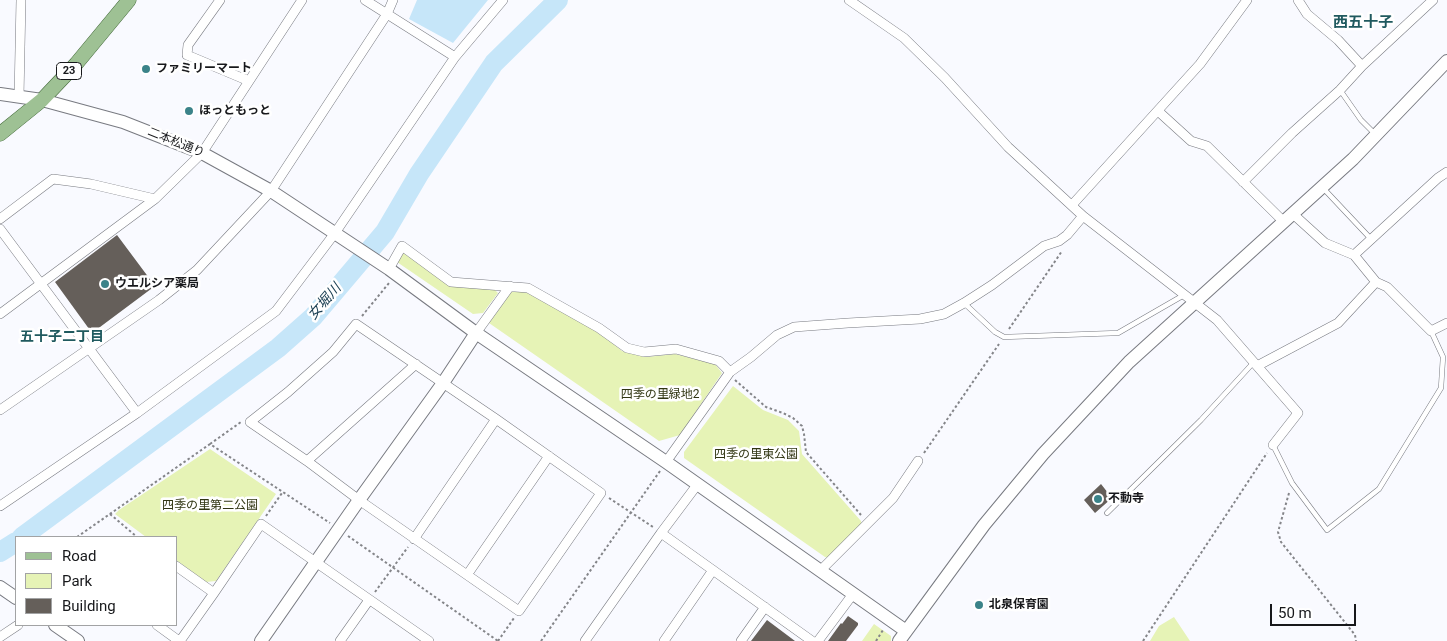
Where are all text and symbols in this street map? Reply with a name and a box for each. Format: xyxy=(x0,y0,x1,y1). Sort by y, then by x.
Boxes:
district label: 西五十子 xyxy=(1333,14,1393,32)
road number: 23 xyxy=(56,62,82,80)
place label: ファミリーマート xyxy=(156,62,252,76)
marker: ファミリーマート xyxy=(140,63,152,75)
place label: ほっともっと xyxy=(199,104,271,118)
marker: ほっともっと xyxy=(183,105,195,117)
street label: 二本松通り xyxy=(145,125,207,161)
place label: ウエルシア薬局 xyxy=(115,277,199,291)
marker: ウエルシア薬局 xyxy=(99,278,111,290)
water label: 女堀川 xyxy=(305,281,345,323)
district label: 五十子二丁目 xyxy=(20,329,104,345)
park label: 四季の里緑地2 xyxy=(621,388,699,402)
park label: 四季の里東公園 xyxy=(714,448,798,462)
place label: 不動寺 xyxy=(1108,492,1144,506)
marker: 不動寺 xyxy=(1092,493,1104,505)
park label: 四季の里第二公園 xyxy=(162,499,258,513)
legend xyxy=(15,536,178,626)
text: Road xyxy=(62,547,96,565)
text: Park xyxy=(62,572,92,590)
scale bar xyxy=(1272,594,1358,626)
text: Building xyxy=(62,597,116,615)
place label: 北泉保育園 xyxy=(989,598,1049,612)
marker: 北泉保育園 xyxy=(973,599,985,611)
text: 50 m xyxy=(1278,604,1312,622)

